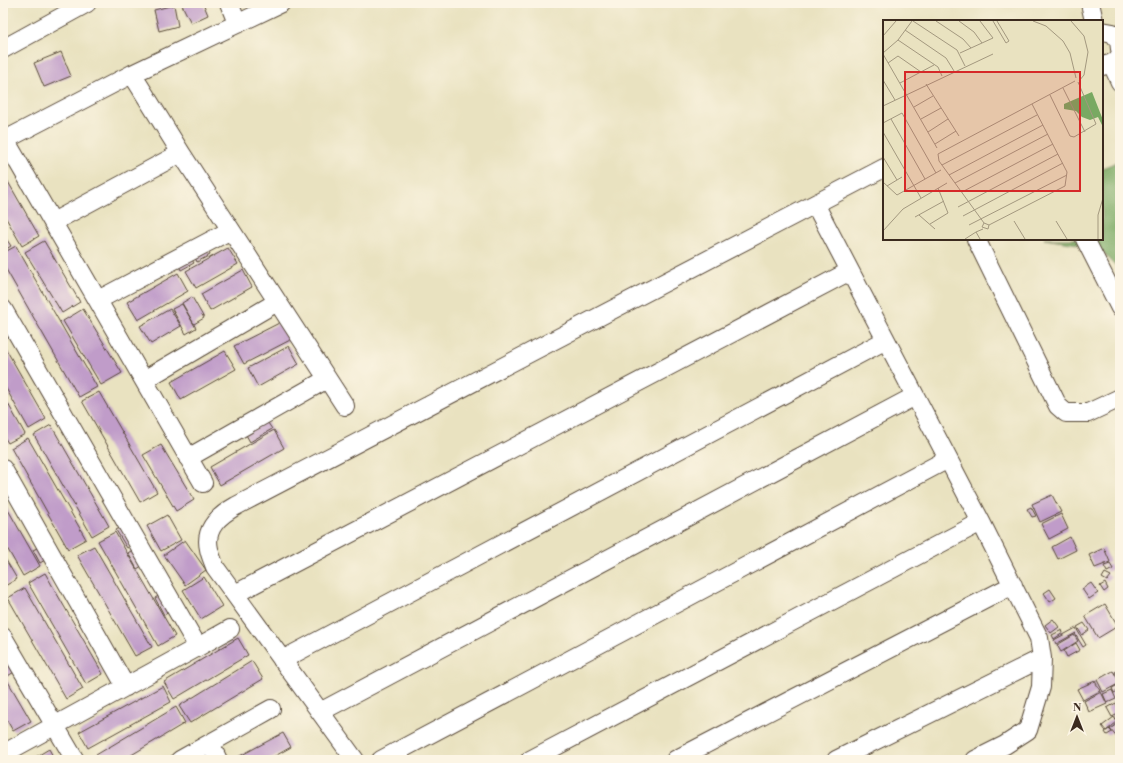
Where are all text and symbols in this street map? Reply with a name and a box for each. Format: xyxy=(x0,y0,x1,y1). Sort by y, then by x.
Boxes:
inset map xyxy=(883,20,1103,240)
north arrow xyxy=(1057,697,1097,737)
text: N xyxy=(1073,701,1082,715)

